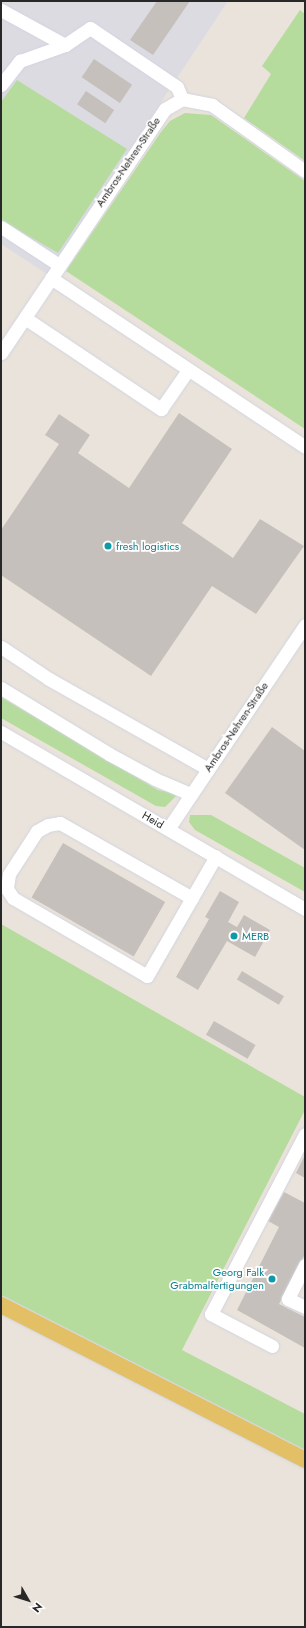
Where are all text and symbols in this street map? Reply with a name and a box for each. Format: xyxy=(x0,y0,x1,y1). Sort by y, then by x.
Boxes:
street label: Ambros-Nehren-Straße xyxy=(93,115,163,209)
place label: fresh logistics xyxy=(116,539,179,553)
marker: fresh logistics xyxy=(103,541,113,551)
street label: Ambros-Nehren-Straße xyxy=(201,680,271,774)
street label: Heid xyxy=(140,809,166,831)
place label: MERB xyxy=(242,929,269,943)
marker: MERB xyxy=(229,931,239,941)
place label: Georg Falk Grabmalfertigungen xyxy=(170,1266,264,1292)
marker: Georg Falk Grabmalfertigungen xyxy=(267,1274,277,1284)
north arrow xyxy=(8,1580,48,1620)
text: N xyxy=(28,1599,46,1616)

